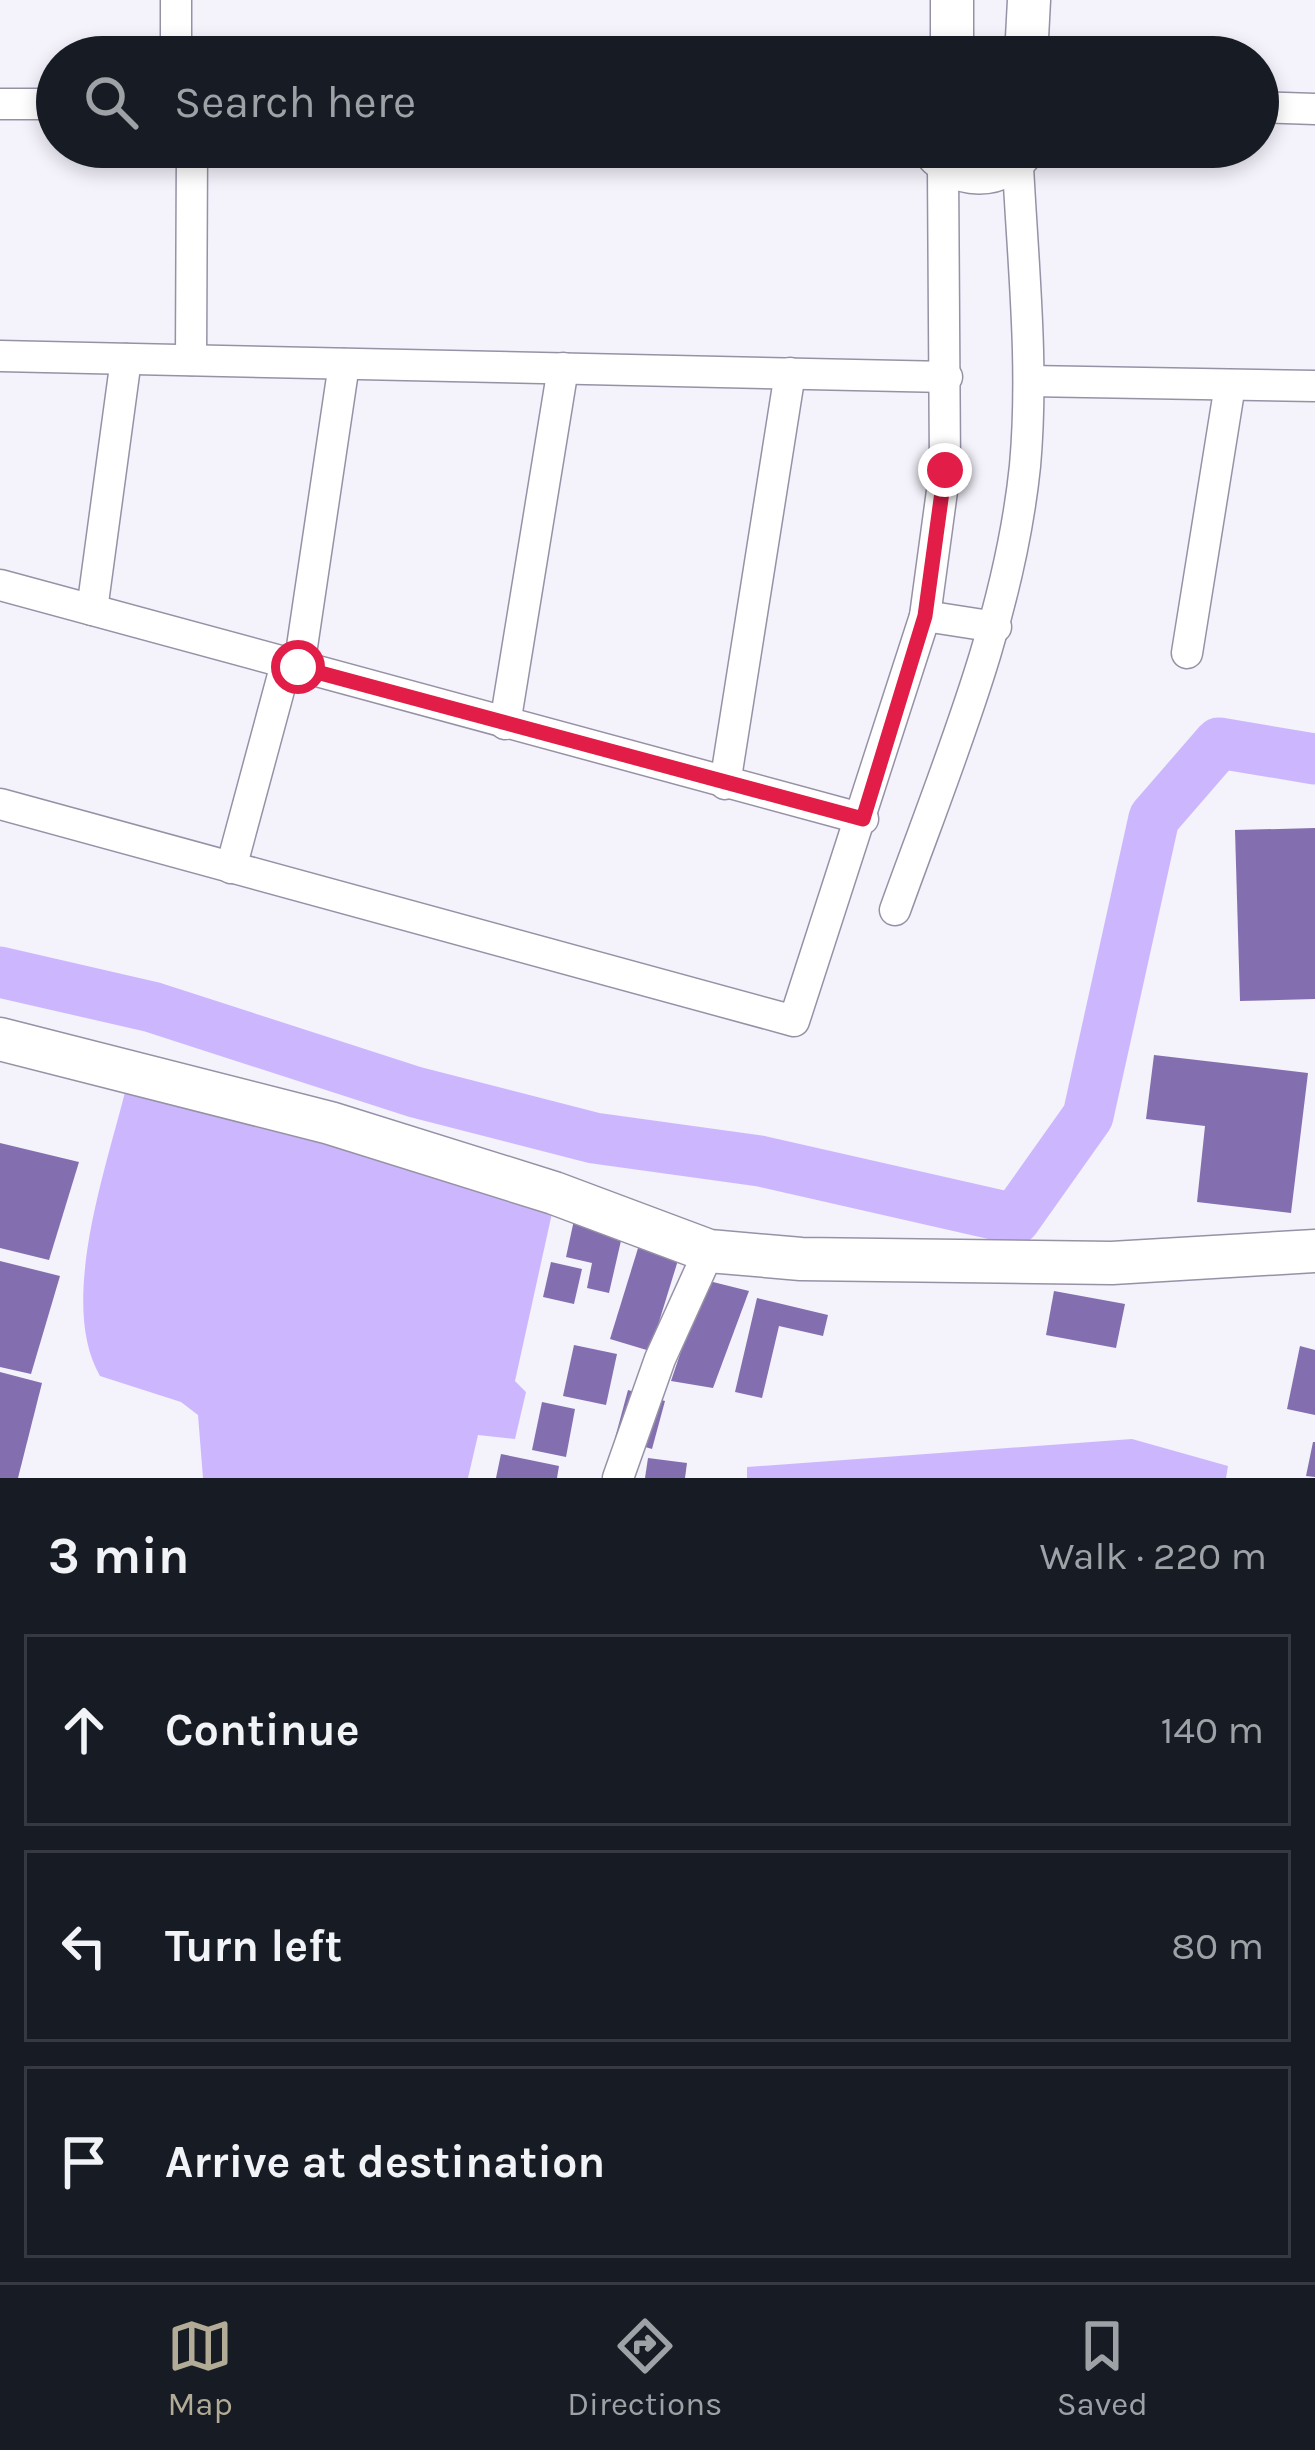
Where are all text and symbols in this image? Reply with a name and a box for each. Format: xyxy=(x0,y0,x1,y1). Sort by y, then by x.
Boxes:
search box xyxy=(36,36,1279,168)
icon: search xyxy=(78,69,144,135)
text: Search here xyxy=(174,76,416,128)
route end xyxy=(918,443,972,497)
route start xyxy=(271,640,325,694)
text: 3 min xyxy=(48,1526,190,1586)
text: Walk · 220 m xyxy=(1039,1533,1267,1579)
icon: ahead xyxy=(51,1697,117,1763)
text: Continue xyxy=(165,1704,360,1756)
text: 140 m xyxy=(1160,1707,1264,1753)
icon: left xyxy=(51,1913,117,1979)
text: Turn left xyxy=(165,1920,342,1972)
text: 80 m xyxy=(1171,1923,1264,1969)
icon: arrive xyxy=(51,2129,117,2195)
text: Arrive at destination xyxy=(165,2136,605,2188)
tab: Map xyxy=(167,2313,233,2423)
tab: Directions xyxy=(567,2313,722,2423)
tab: Saved xyxy=(1057,2313,1148,2423)

